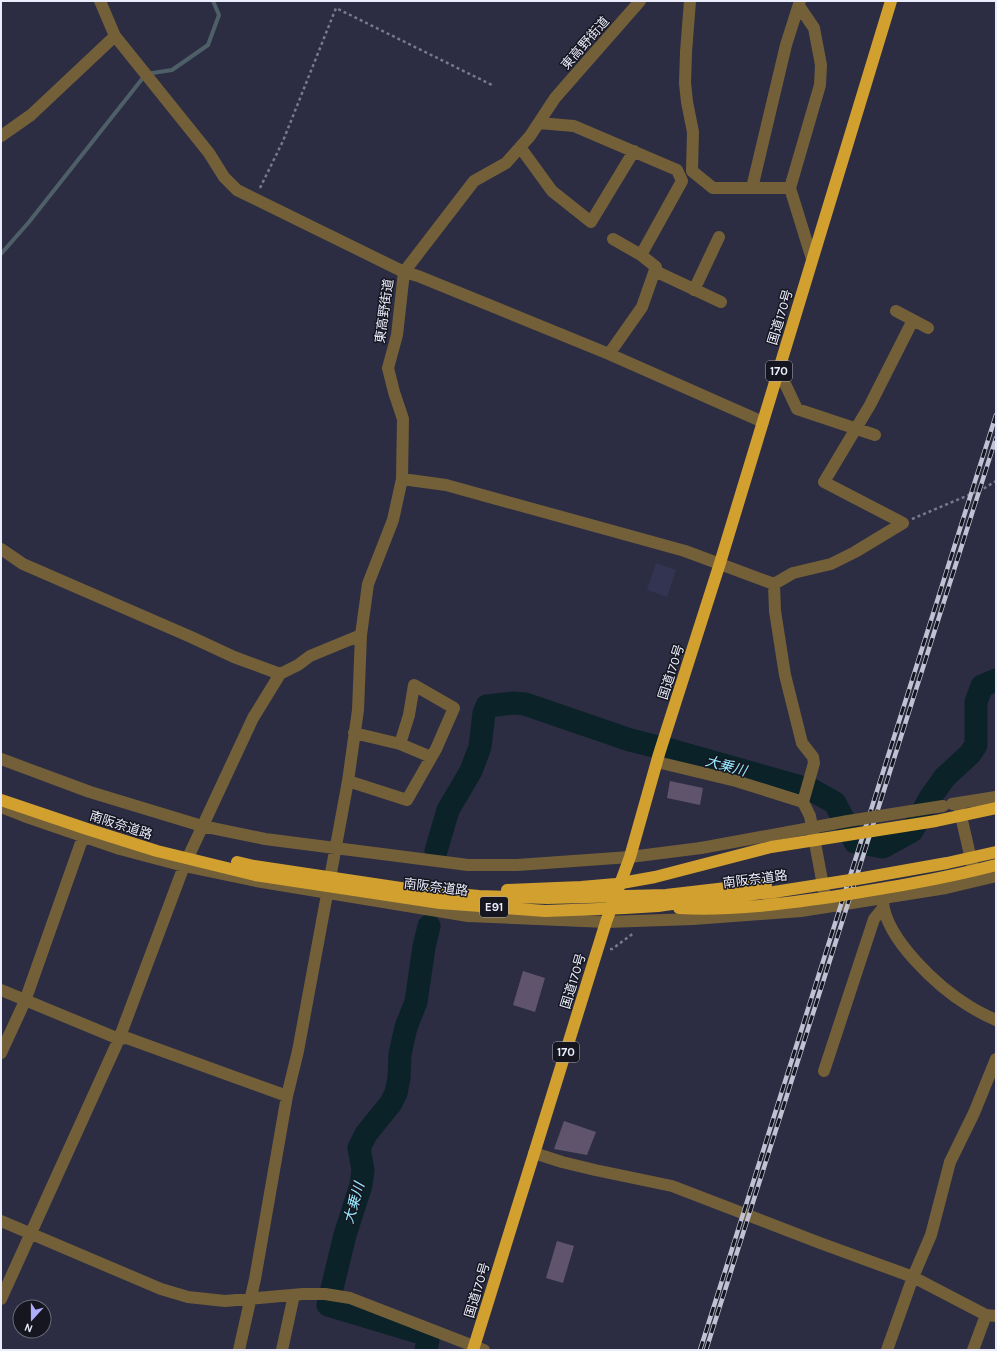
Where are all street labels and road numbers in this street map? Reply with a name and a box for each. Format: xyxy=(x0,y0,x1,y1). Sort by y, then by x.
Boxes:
street label: 東高野街道 xyxy=(558,14,612,72)
street label: 東高野街道 xyxy=(372,278,396,344)
street label: 国道170号 xyxy=(764,287,796,347)
road number: 170 xyxy=(766,361,792,381)
street label: 国道170号 xyxy=(655,643,687,701)
street label: 南阪奈道路 xyxy=(88,808,154,842)
street label: 南阪奈道路 xyxy=(722,868,788,890)
street label: 南阪奈道路 xyxy=(403,876,469,898)
road number: E91 xyxy=(480,897,508,917)
street label: 国道170号 xyxy=(557,951,589,1011)
road number: 170 xyxy=(553,1042,579,1062)
street label: 国道170号 xyxy=(461,1260,493,1320)

